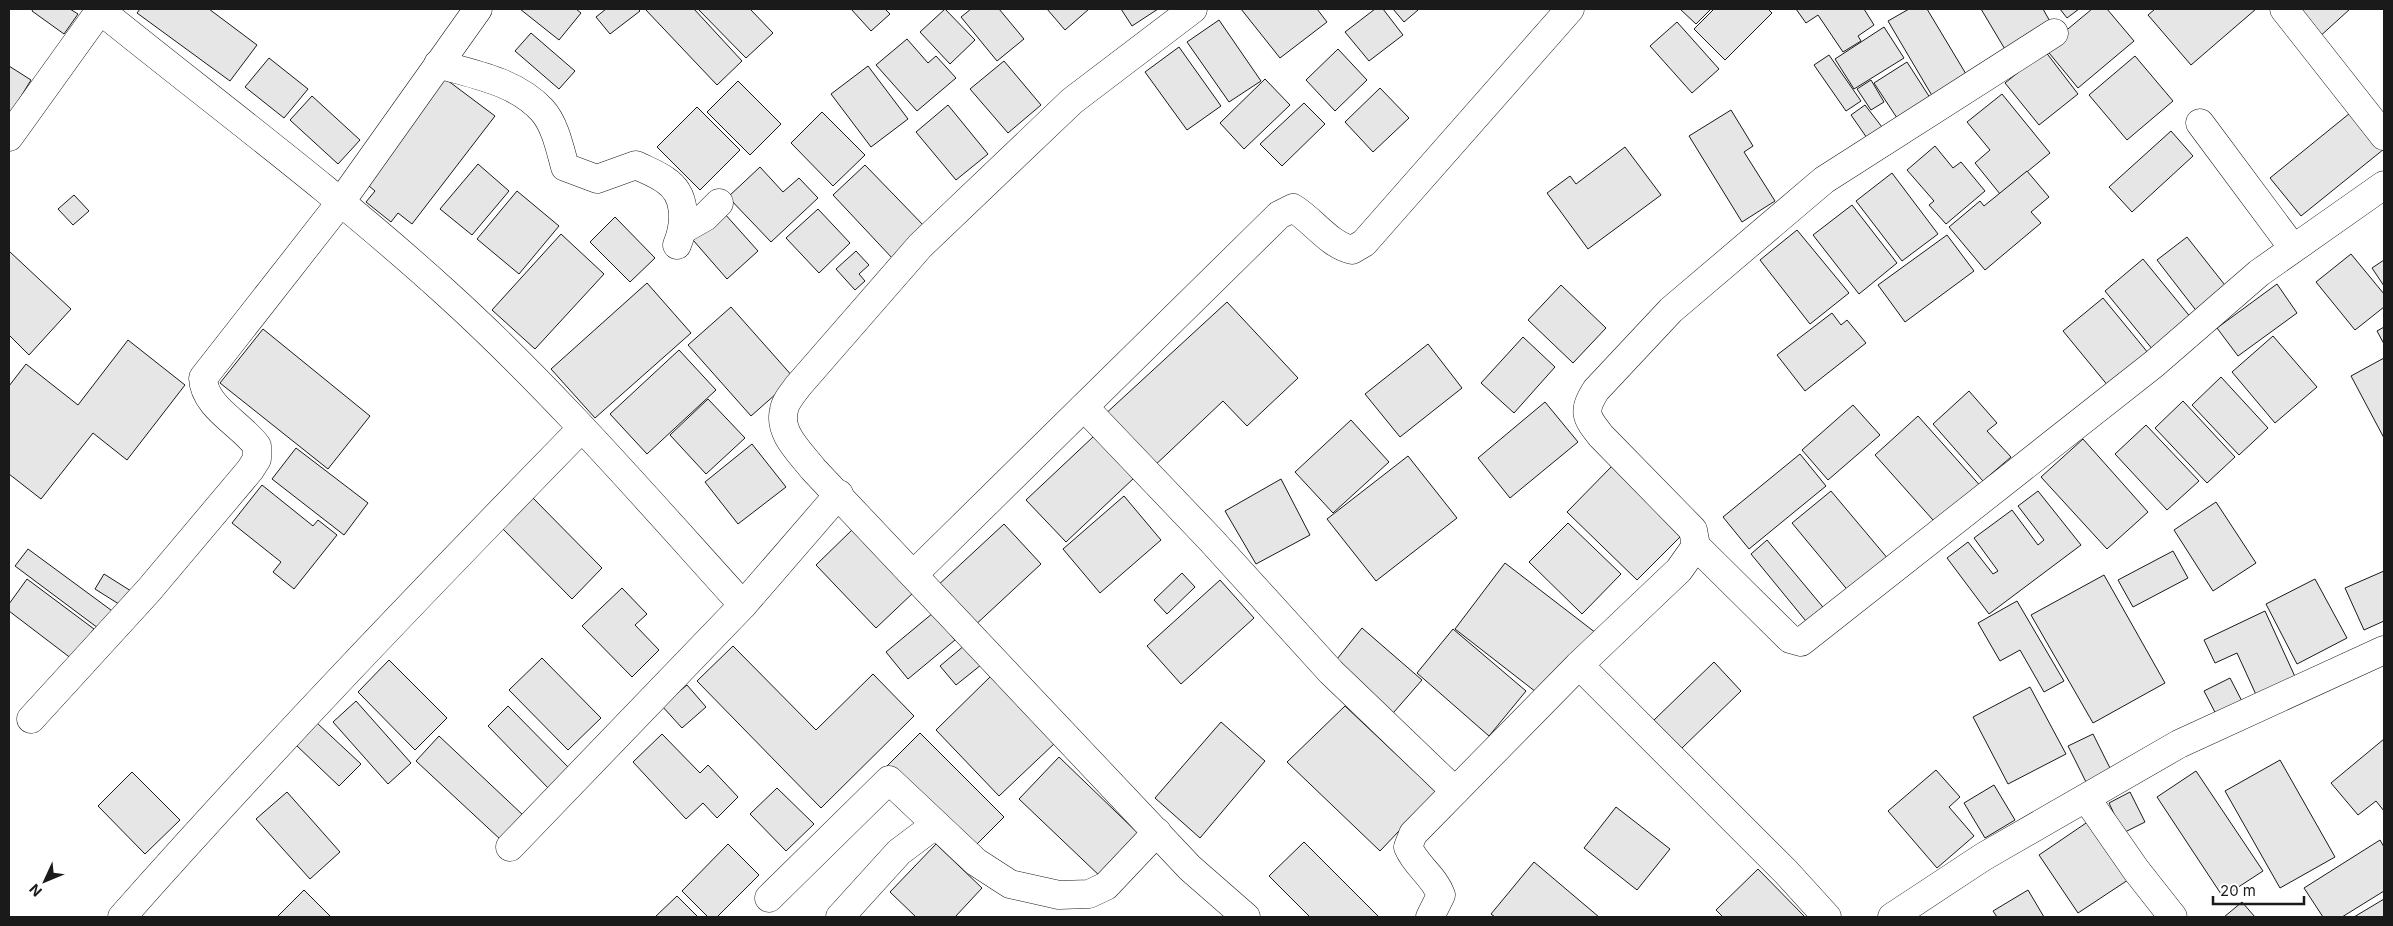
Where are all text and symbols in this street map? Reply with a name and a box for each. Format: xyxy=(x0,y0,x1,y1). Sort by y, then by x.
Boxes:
north arrow xyxy=(20,856,70,906)
scale bar xyxy=(2213,874,2304,906)
text: N xyxy=(25,881,45,900)
text: 20 m xyxy=(2220,881,2256,900)

